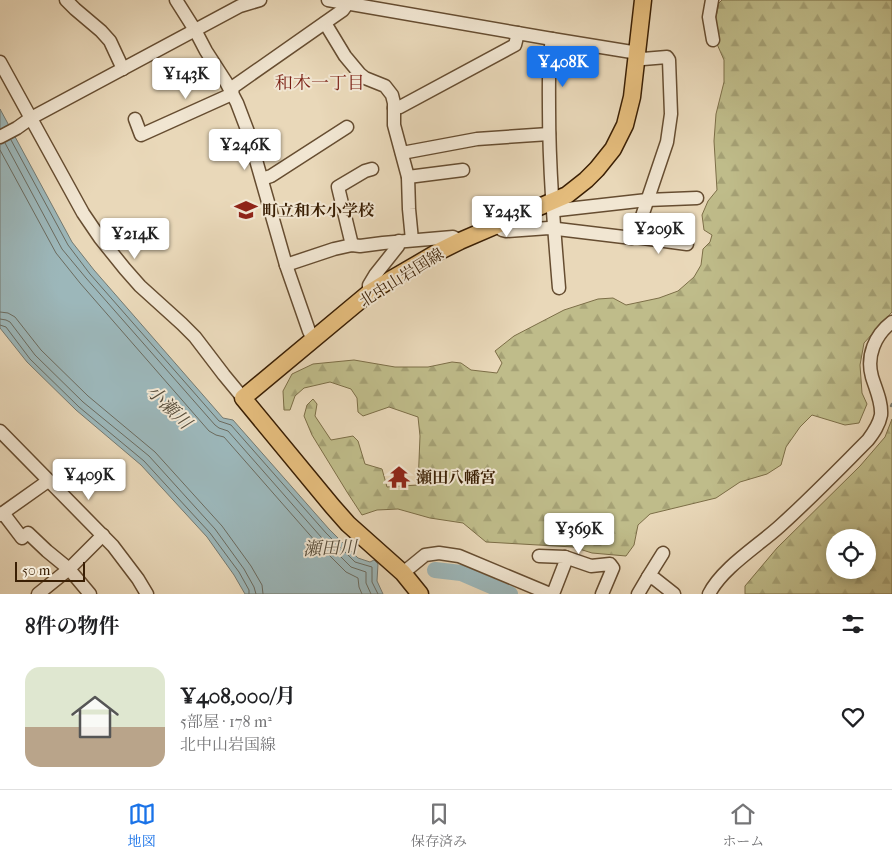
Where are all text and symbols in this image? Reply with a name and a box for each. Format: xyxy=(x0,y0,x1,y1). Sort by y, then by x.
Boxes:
pin: ¥408K xyxy=(528,46,598,88)
text: ¥408K xyxy=(538,52,588,71)
pin: ¥143K xyxy=(151,58,221,100)
text: ¥143K xyxy=(163,64,209,83)
district label: 和木一丁目 xyxy=(275,73,365,94)
pin: ¥246K xyxy=(210,128,280,171)
text: ¥246K xyxy=(220,135,270,154)
pin: ¥243K xyxy=(472,196,542,238)
school or university icon: 町立和木小学校 xyxy=(233,197,259,223)
place label: 町立和木小学校 xyxy=(262,201,375,220)
text: ¥243K xyxy=(483,202,531,221)
pin: ¥209K xyxy=(624,212,694,255)
pin: ¥214K xyxy=(100,218,170,260)
text: ¥209K xyxy=(634,219,684,238)
text: ¥214K xyxy=(111,224,159,243)
street label: 北中山岩国線 xyxy=(356,244,447,311)
water label: 小瀬川 xyxy=(142,381,197,435)
pin: ¥409K xyxy=(54,458,124,501)
temple icon: 瀬田八幡宮 xyxy=(386,464,412,490)
text: ¥409K xyxy=(64,465,114,484)
place label: 瀬田八幡宮 xyxy=(416,468,496,487)
pin: ¥369K xyxy=(544,512,614,555)
text: ¥369K xyxy=(555,519,603,538)
map controls xyxy=(826,529,876,579)
button: locate xyxy=(826,529,876,579)
water label: 瀬田川 xyxy=(303,537,359,560)
scale bar xyxy=(15,559,85,582)
text: 50 m xyxy=(22,562,50,579)
icon: filters xyxy=(839,610,867,638)
text: 8件の物件 xyxy=(25,614,120,638)
text: ¥408,000/月 xyxy=(180,684,296,708)
icon: home xyxy=(65,687,125,747)
icon: heart xyxy=(839,703,867,731)
text: 5部屋 · 178 m² xyxy=(180,712,272,731)
text: 北中山岩国線 xyxy=(180,735,276,754)
tab: 地図 xyxy=(128,800,156,850)
tab: 保存済み xyxy=(411,800,467,850)
tab: ホーム xyxy=(722,800,764,850)

